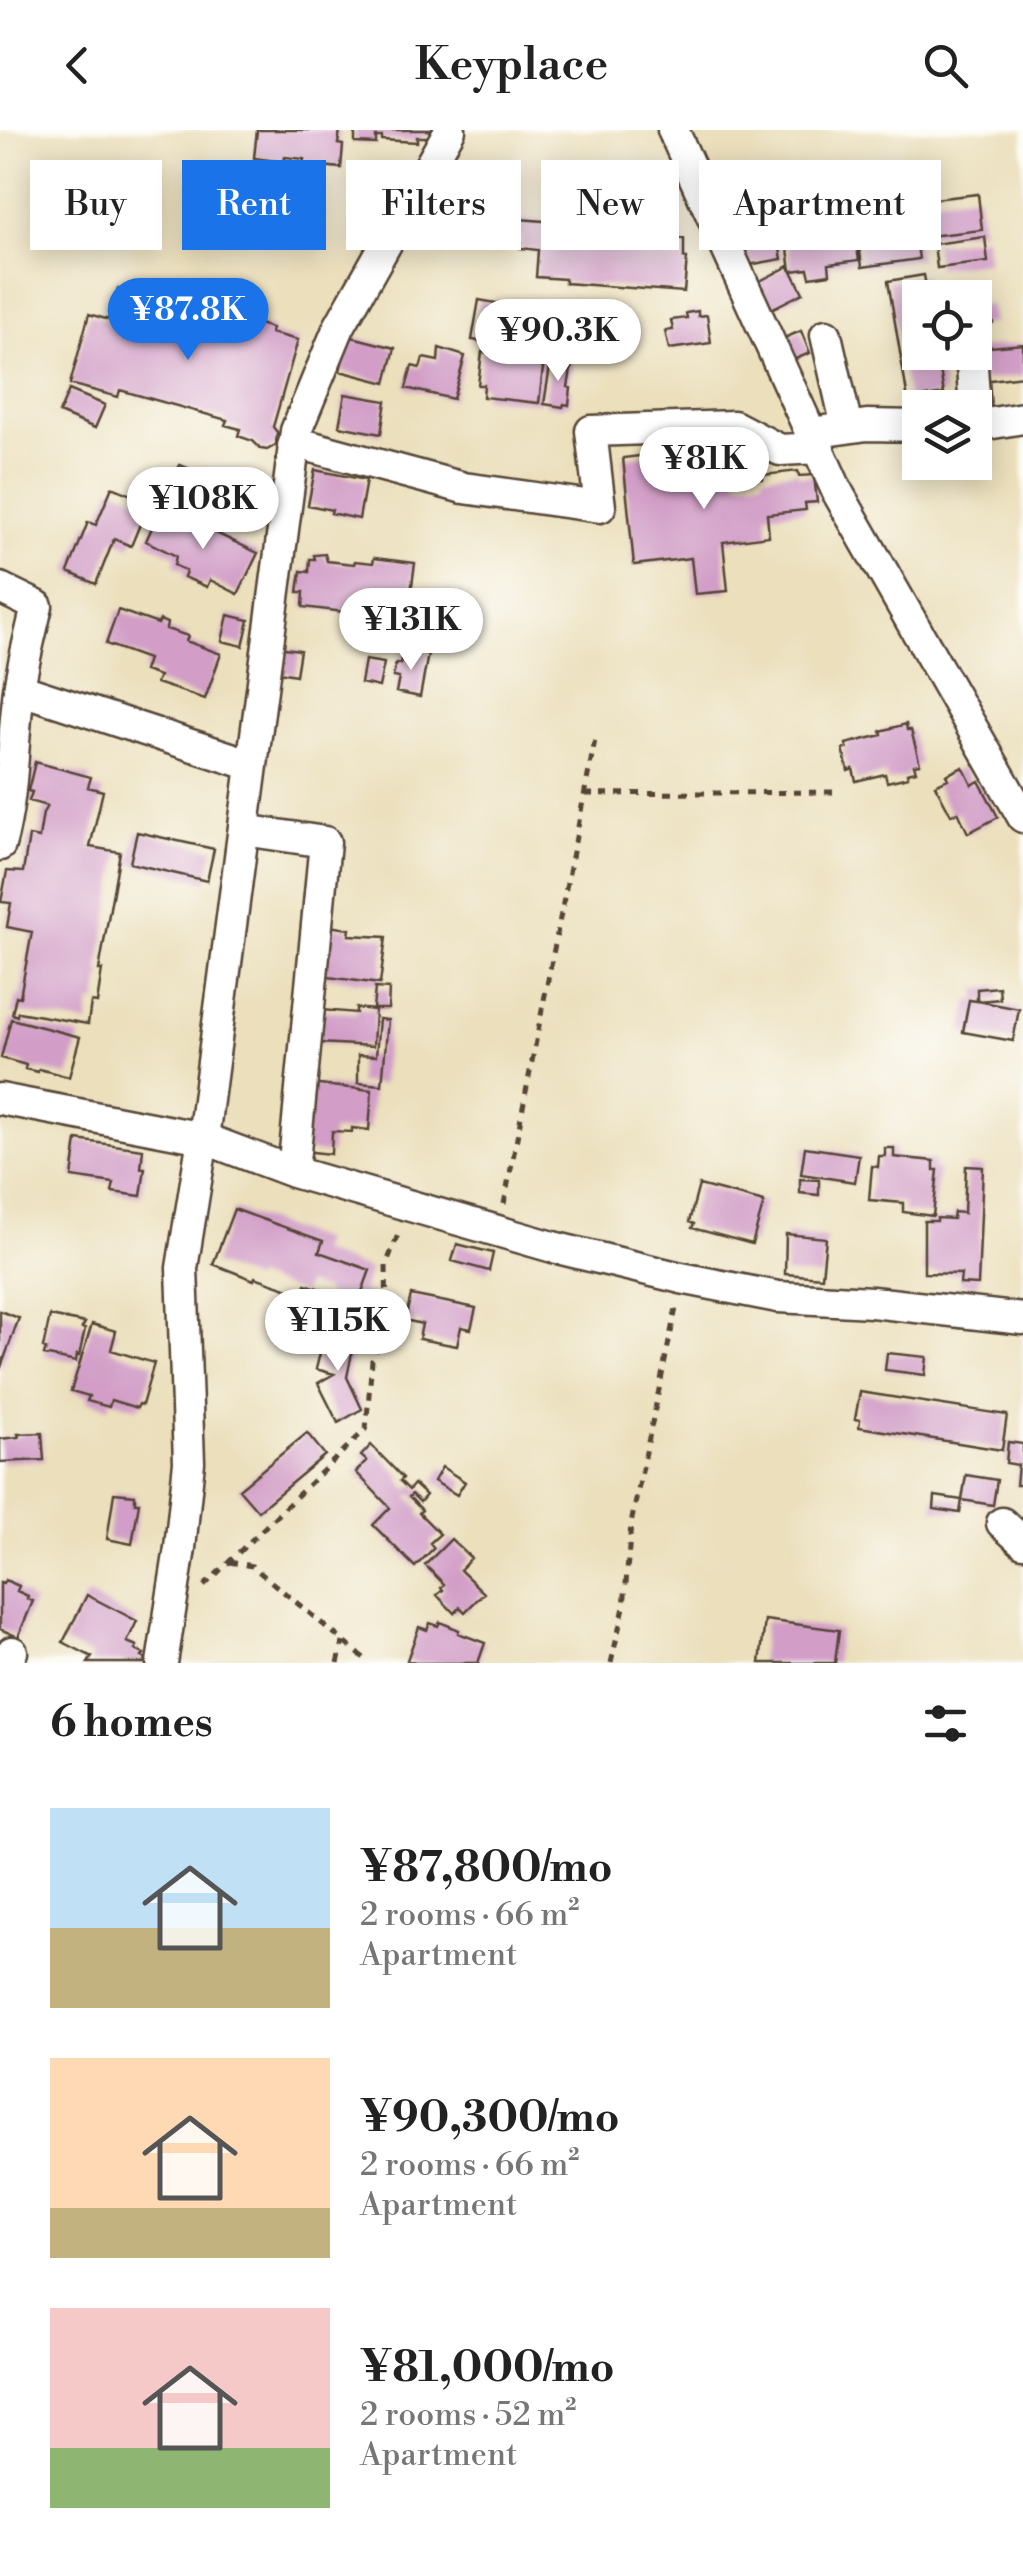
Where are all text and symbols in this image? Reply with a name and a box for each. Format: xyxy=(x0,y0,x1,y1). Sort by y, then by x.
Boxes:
text: Keyplace xyxy=(415,37,608,94)
icon: back xyxy=(50,38,105,93)
icon: search xyxy=(918,38,973,93)
chip: Buy xyxy=(30,160,162,250)
chip: Rent xyxy=(182,160,326,250)
chip: Filters xyxy=(346,160,521,250)
chip: New xyxy=(541,160,679,250)
chip: Apartment xyxy=(699,160,941,250)
pin: ¥87.8K xyxy=(107,278,269,363)
map controls xyxy=(902,280,992,480)
button: locate xyxy=(902,280,992,370)
text: ¥87.8K xyxy=(130,290,246,330)
pin: ¥90.3K xyxy=(477,299,639,384)
text: ¥90.3K xyxy=(497,311,619,351)
button: layers xyxy=(902,390,992,480)
pin: ¥81K xyxy=(645,427,763,512)
text: ¥81K xyxy=(661,439,747,479)
pin: ¥108K xyxy=(133,467,273,552)
text: ¥108K xyxy=(149,479,257,519)
pin: ¥131K xyxy=(341,588,481,673)
text: ¥131K xyxy=(361,600,461,640)
pin: ¥115K xyxy=(268,1289,408,1374)
text: ¥115K xyxy=(287,1301,389,1341)
icon: filters xyxy=(918,1696,973,1751)
text: 6 homes xyxy=(50,1697,213,1750)
text: ¥87,800/mo xyxy=(360,1842,613,1895)
icon: home xyxy=(130,1848,250,1968)
text: 2 rooms · 66 m² xyxy=(360,1895,579,1935)
text: Apartment xyxy=(360,1935,517,1975)
text: ¥90,300/mo xyxy=(360,2092,619,2145)
icon: home xyxy=(130,2098,250,2218)
text: 2 rooms · 66 m² xyxy=(360,2145,579,2185)
text: Apartment xyxy=(360,2185,517,2225)
text: ¥81,000/mo xyxy=(360,2342,614,2395)
icon: home xyxy=(130,2348,250,2468)
text: 2 rooms · 52 m² xyxy=(360,2395,576,2435)
text: Apartment xyxy=(360,2435,517,2475)

